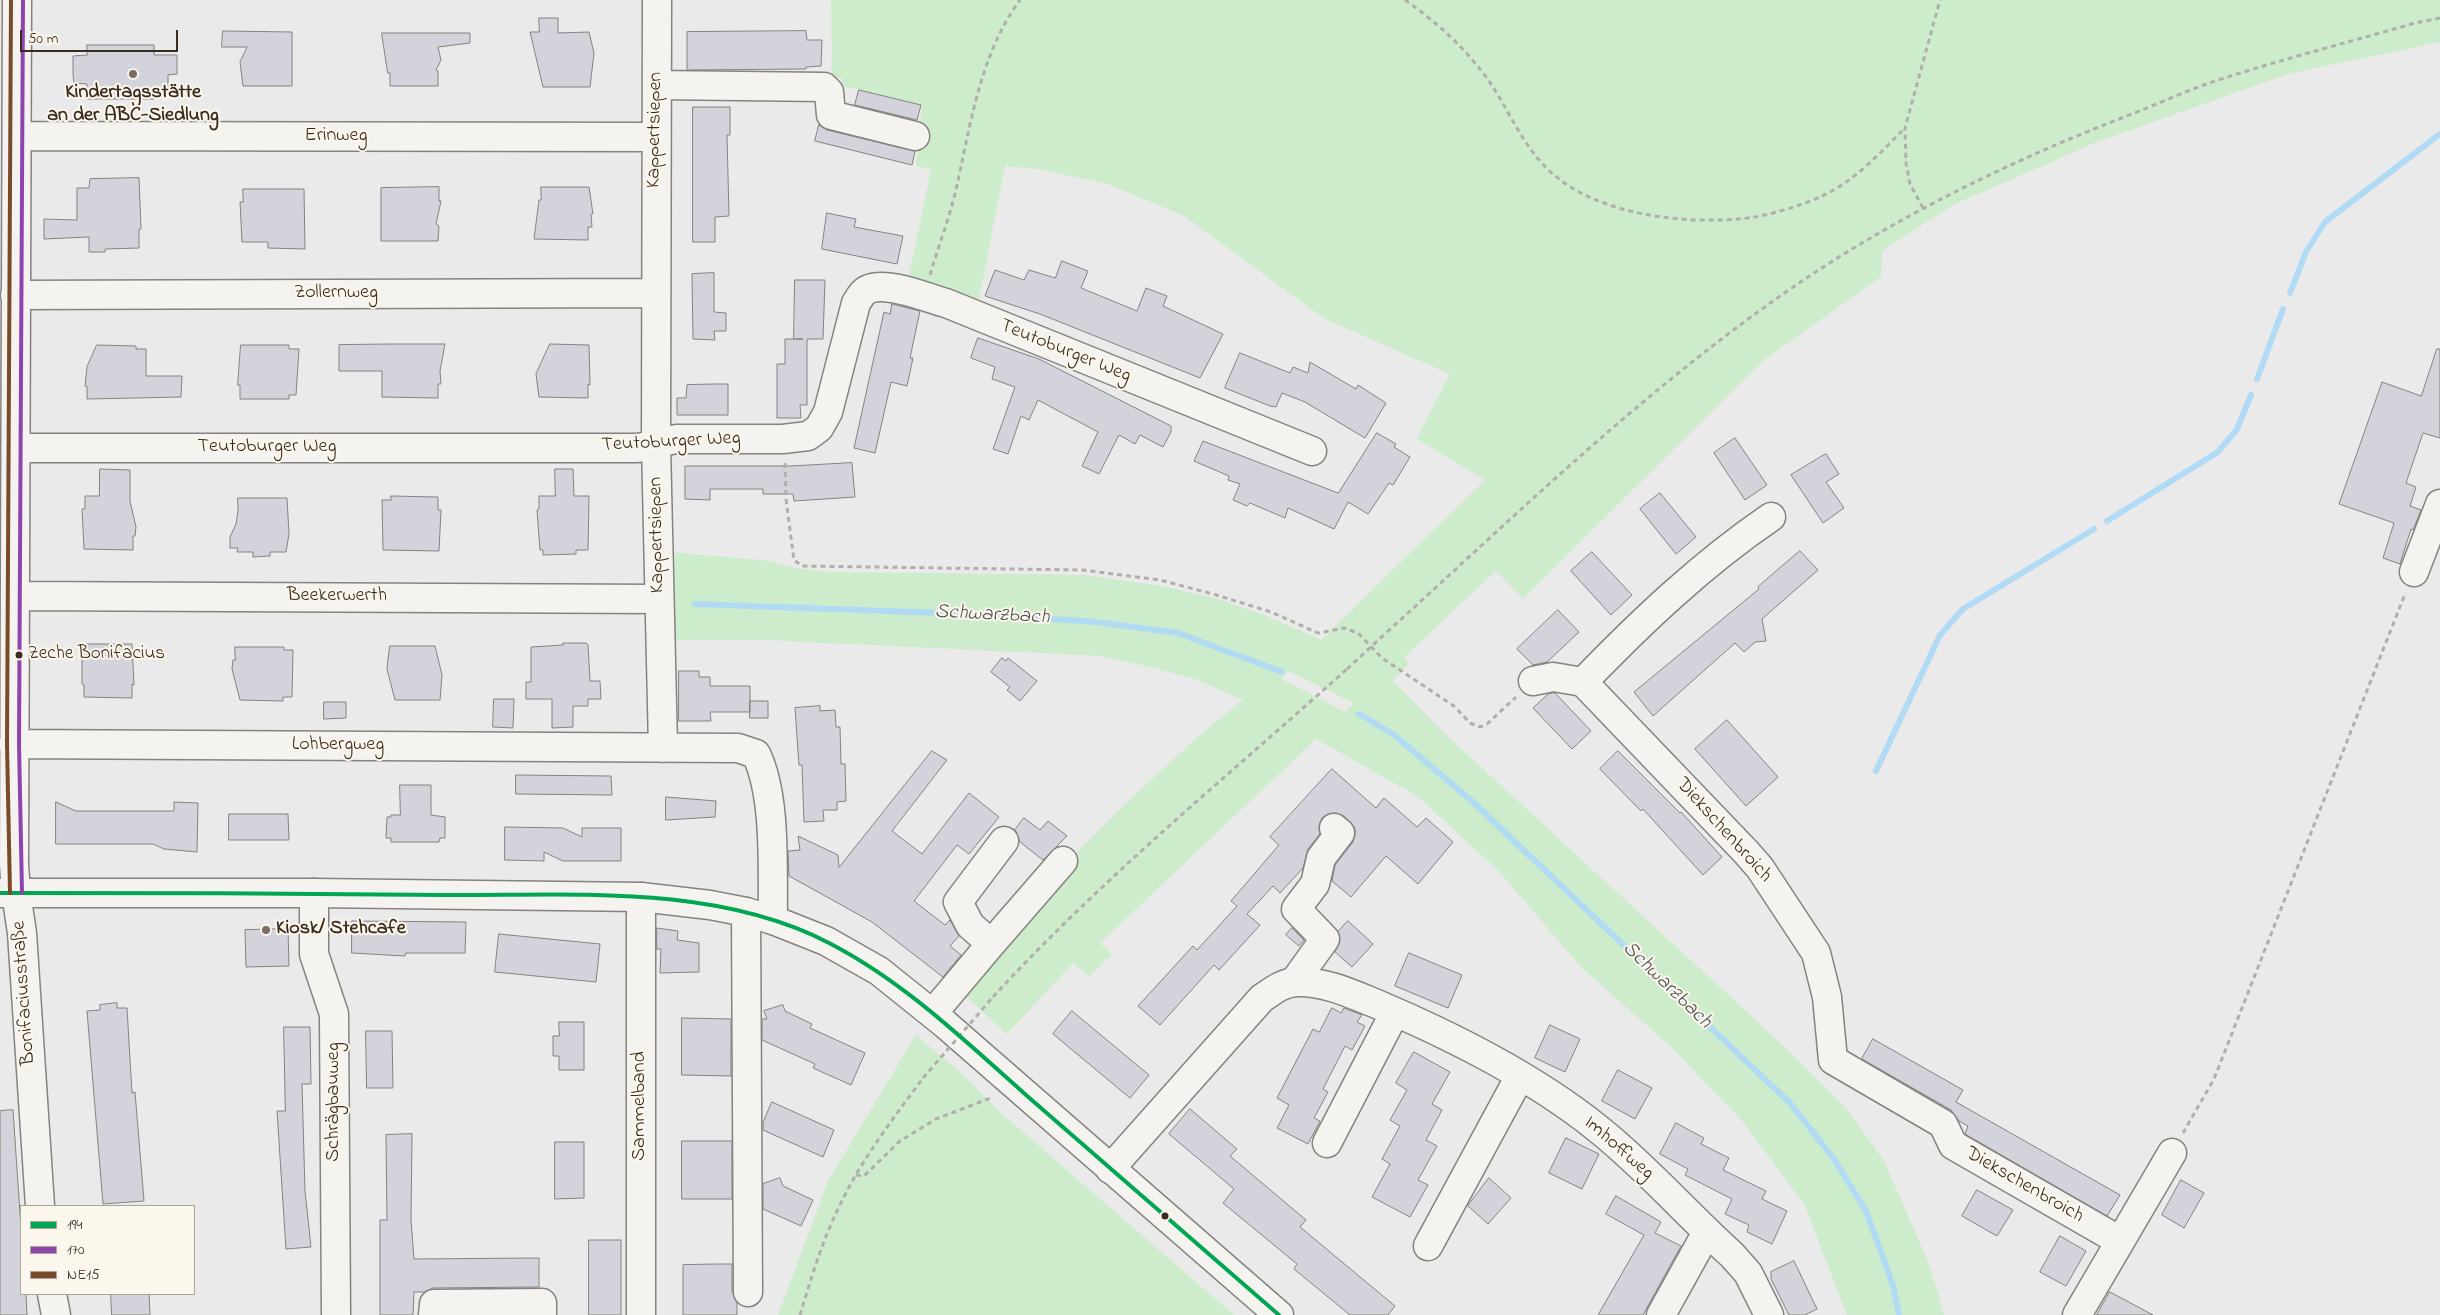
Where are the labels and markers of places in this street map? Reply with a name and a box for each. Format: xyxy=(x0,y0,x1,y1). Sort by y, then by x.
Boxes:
marker: Kindertagsstätte an der ABC-Siedlung xyxy=(127,68,139,80)
place label: Kindertagsstätte an der ABC-Siedlung xyxy=(47,82,219,129)
place label: Zeche Bonifacius xyxy=(28,644,165,666)
marker: Zeche Bonifacius xyxy=(14,650,24,660)
place label: Kiosk/ Stehcafe xyxy=(276,918,406,942)
marker: Kiosk/ Stehcafe xyxy=(260,924,272,936)
unlabelled marker xyxy=(1160,1211,1170,1221)

